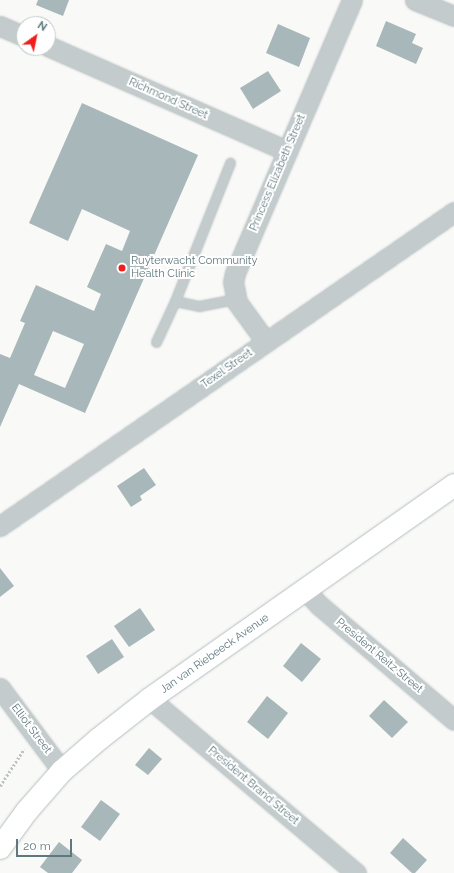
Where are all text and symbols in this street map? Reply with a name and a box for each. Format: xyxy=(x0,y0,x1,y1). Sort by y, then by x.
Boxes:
north arrow xyxy=(16,16,56,56)
text: N xyxy=(35,19,49,34)
street label: Richmond Street xyxy=(126,76,210,122)
street label: Princess Elizabeth Street xyxy=(247,113,309,233)
place label: Ruyterwacht Community Health Clinic xyxy=(131,255,257,281)
marker: Ruyterwacht Community Health Clinic xyxy=(116,262,128,274)
street label: Texel Street xyxy=(199,346,255,392)
street label: Jan van Riebeeck Avenue xyxy=(158,611,272,697)
street label: President Reitz Street xyxy=(333,616,425,696)
street label: Elliot Street xyxy=(8,702,54,756)
street label: President Brand Street xyxy=(205,744,301,828)
scale bar xyxy=(18,831,74,857)
text: 20 m xyxy=(23,839,51,853)

